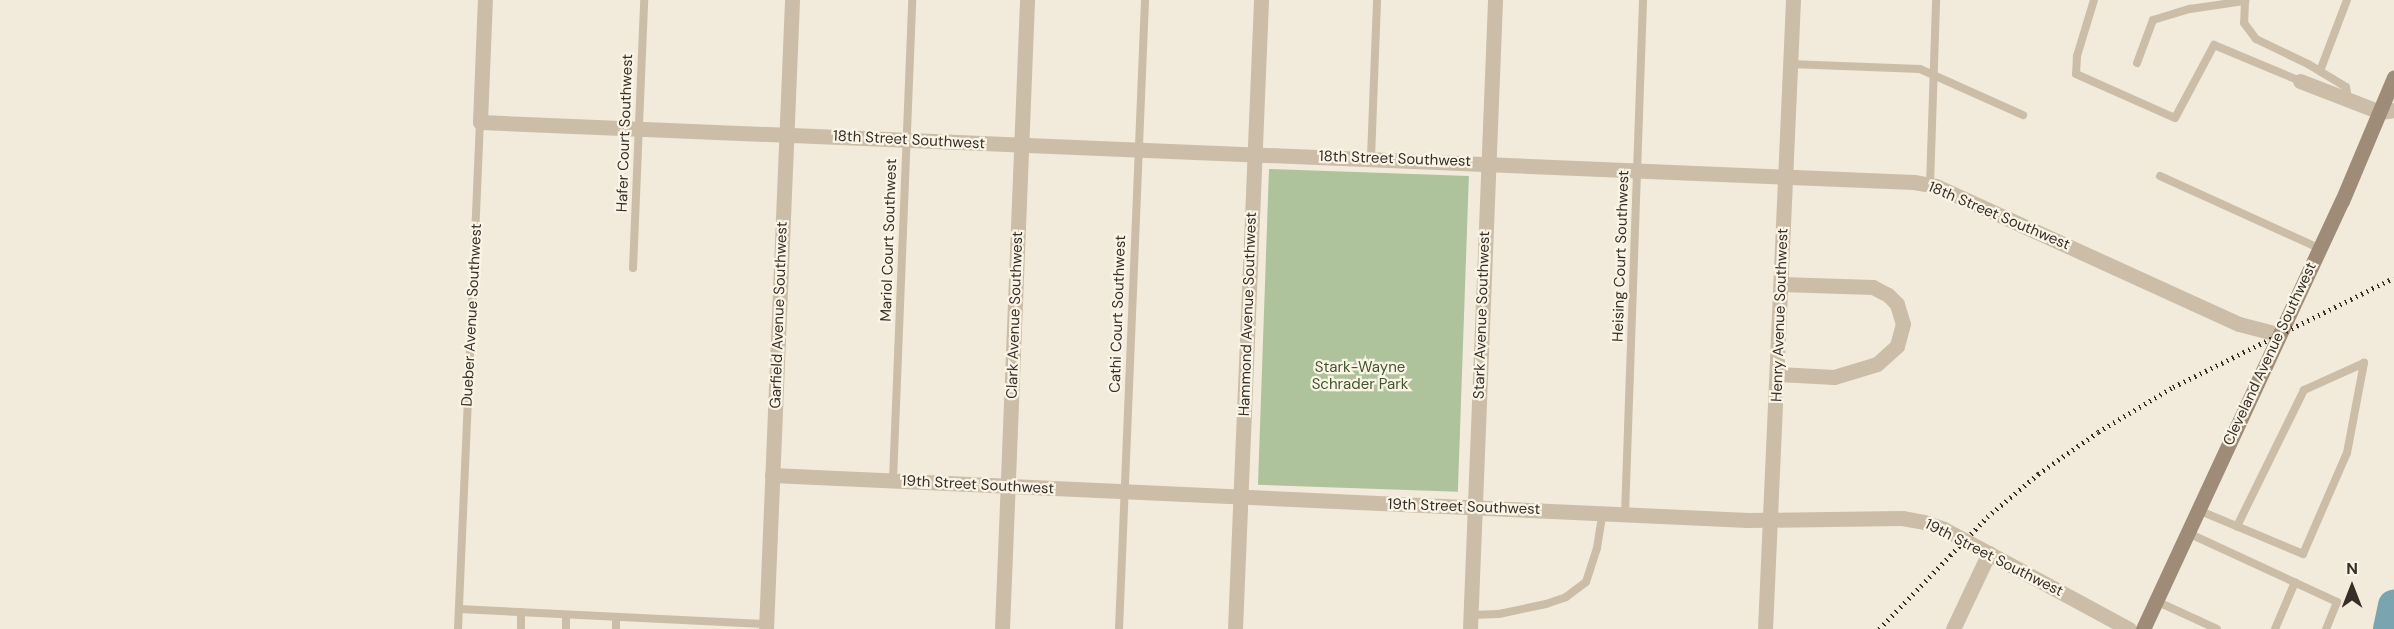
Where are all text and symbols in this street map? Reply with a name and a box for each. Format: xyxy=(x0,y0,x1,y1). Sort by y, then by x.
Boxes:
street label: Hafer Court Southwest xyxy=(613,54,637,212)
street label: 18th Street Southwest xyxy=(833,127,985,153)
street label: 18th Street Southwest xyxy=(1319,147,1471,171)
street label: Mariol Court Southwest xyxy=(877,158,901,322)
street label: Heising Court Southwest xyxy=(1609,170,1633,342)
street label: 18th Street Southwest xyxy=(1925,178,2073,254)
street label: Hammond Avenue Southwest xyxy=(1235,212,1261,416)
street label: Garfield Avenue Southwest xyxy=(767,221,791,409)
street label: Dueber Avenue Southwest xyxy=(458,223,486,407)
street label: Henry Avenue Southwest xyxy=(1768,228,1792,402)
street label: Clark Avenue Southwest xyxy=(1003,231,1027,399)
street label: Stark Avenue Southwest xyxy=(1470,231,1494,399)
street label: Cathi Court Southwest xyxy=(1106,235,1130,393)
street label: Cleveland Avenue Southwest xyxy=(2220,259,2320,449)
park label: Stark-Wayne Schrader Park xyxy=(1312,358,1408,393)
street label: 19th Street Southwest xyxy=(901,472,1055,498)
street label: 19th Street Southwest xyxy=(1387,495,1541,519)
street label: 19th Street Southwest xyxy=(1922,515,2066,601)
north arrow xyxy=(2322,557,2382,617)
text: N xyxy=(2346,558,2358,579)

